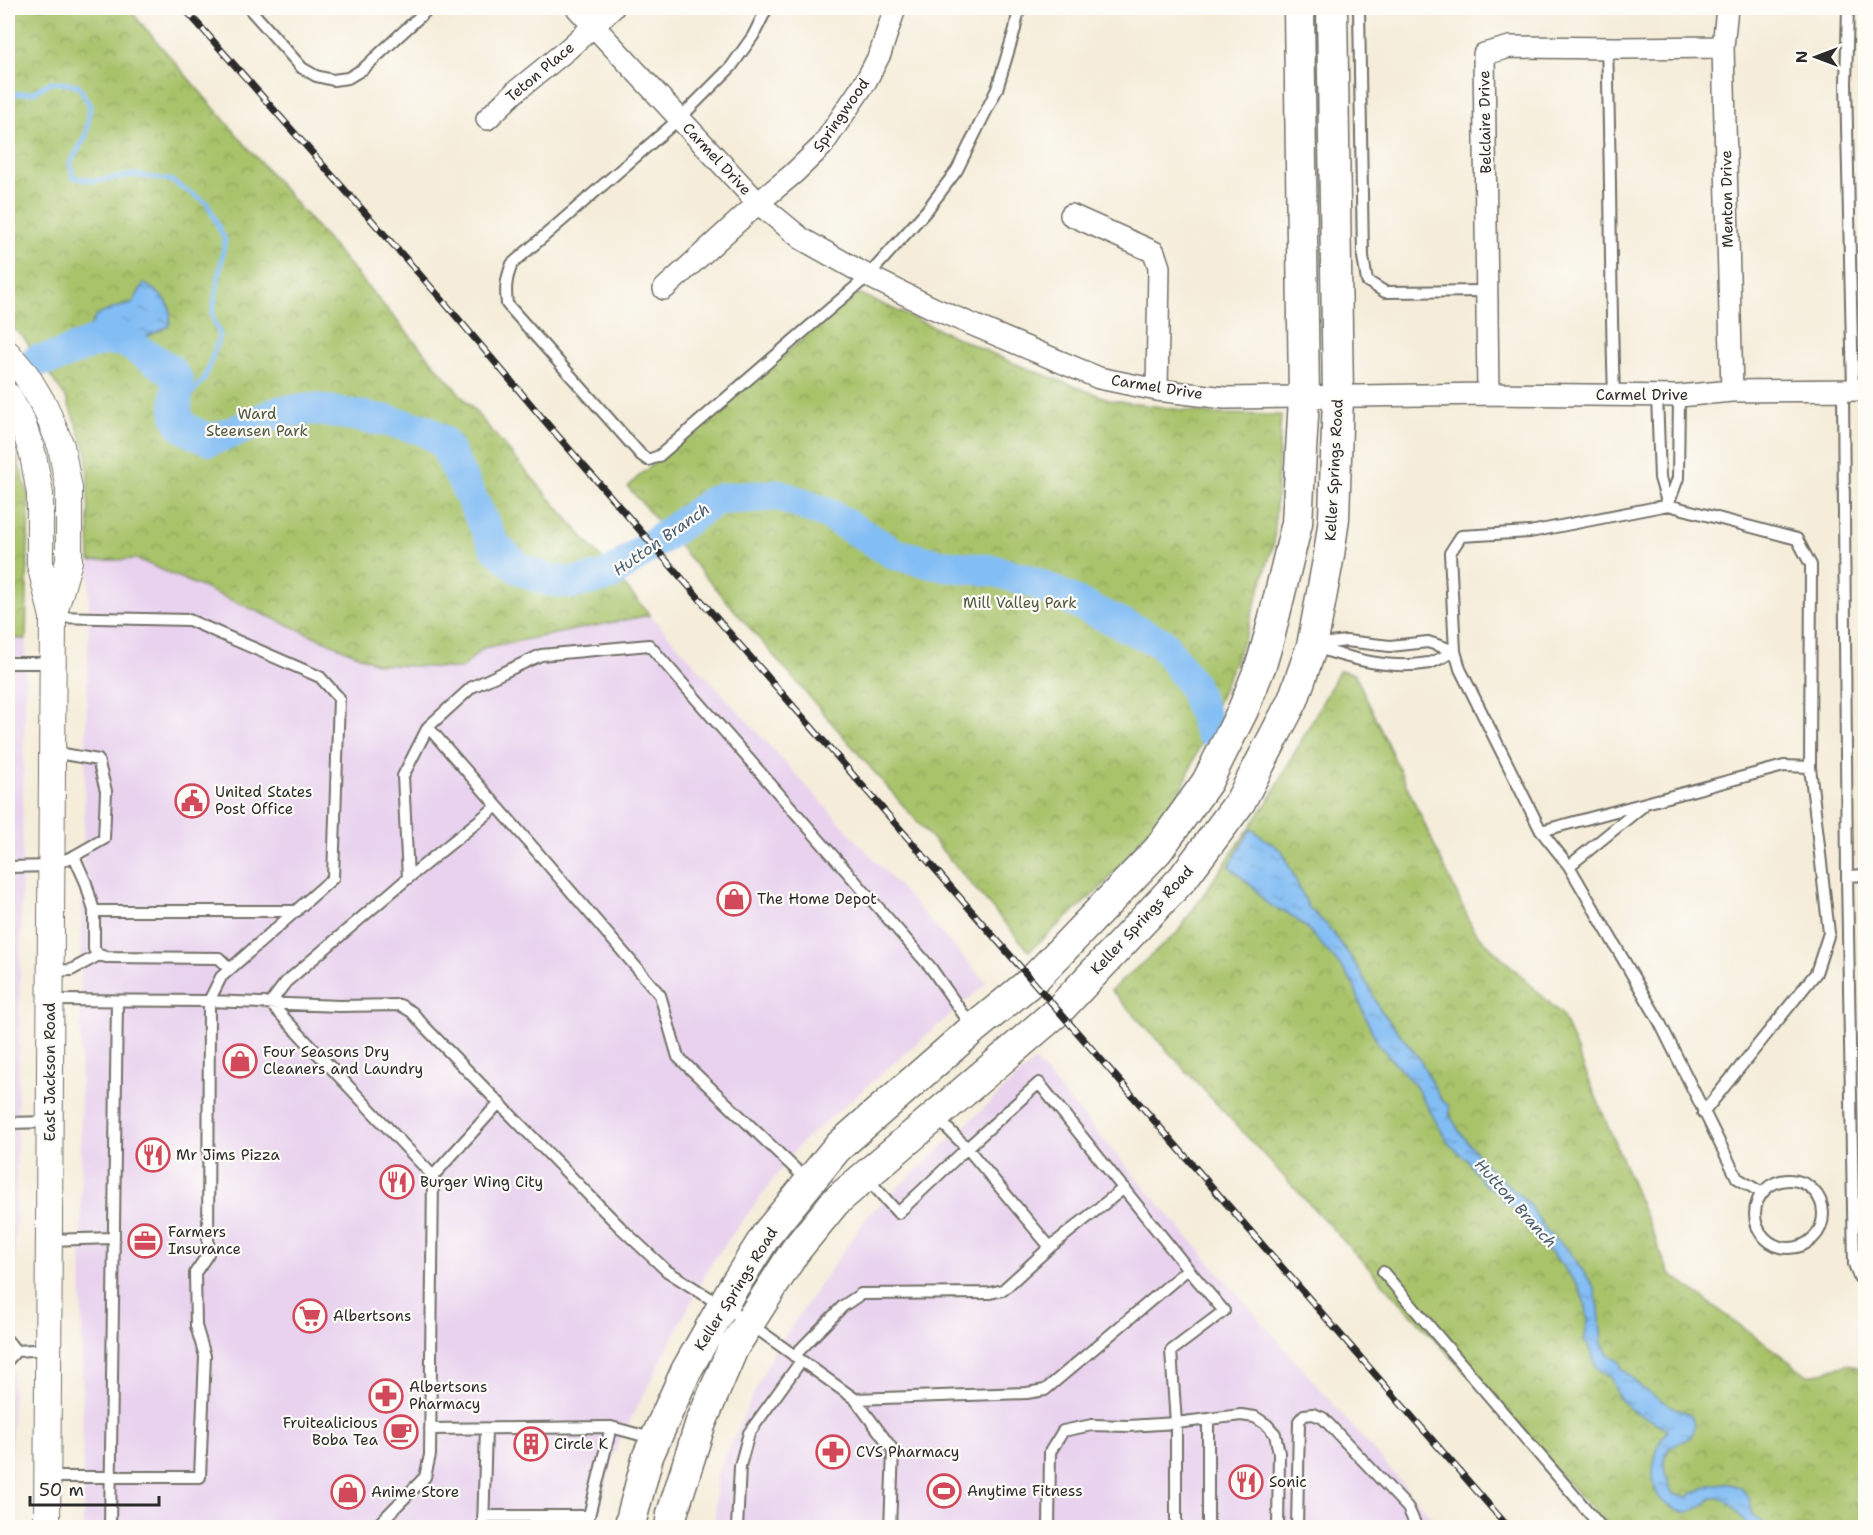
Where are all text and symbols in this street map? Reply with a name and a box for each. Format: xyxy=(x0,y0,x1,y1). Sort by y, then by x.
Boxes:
north arrow xyxy=(1786,27,1846,87)
street label: Teton Place xyxy=(502,38,578,106)
text: N xyxy=(1791,51,1812,63)
street label: Belclaire Drive xyxy=(1474,70,1496,174)
street label: Springwood xyxy=(808,74,874,156)
street label: Carmel Drive xyxy=(678,118,756,200)
street label: Menton Drive xyxy=(1716,150,1738,248)
street label: Carmel Drive xyxy=(1110,370,1204,404)
street label: Carmel Drive xyxy=(1596,385,1688,405)
street label: Keller Springs Road xyxy=(1320,398,1348,541)
park label: Ward Steensen Park xyxy=(206,404,308,441)
water label: Hutton Branch xyxy=(609,498,714,580)
park label: Mill Valley Park xyxy=(963,593,1077,613)
place label: United States Post Office xyxy=(215,782,313,819)
public building icon: United States Post Office xyxy=(174,783,210,819)
street label: Keller Springs Road xyxy=(1086,861,1198,979)
shop icon: The Home Depot xyxy=(716,881,752,917)
place label: The Home Depot xyxy=(757,889,877,909)
street label: East Jackson Road xyxy=(40,1002,60,1142)
place label: Four Seasons Dry Cleaners and Laundry xyxy=(263,1042,423,1079)
shop icon: Four Seasons Dry Cleaners and Laundry xyxy=(222,1043,258,1079)
restaurant icon: Mr Jims Pizza xyxy=(135,1137,171,1173)
place label: Mr Jims Pizza xyxy=(176,1145,280,1165)
water label: Hutton Branch xyxy=(1470,1154,1561,1252)
restaurant icon: Burger Wing City xyxy=(379,1164,415,1200)
place label: Burger Wing City xyxy=(420,1172,543,1192)
place label: Farmers Insurance xyxy=(168,1222,241,1259)
office icon: Farmers Insurance xyxy=(127,1223,163,1259)
street label: Keller Springs Road xyxy=(690,1223,782,1355)
supermarket icon: Albertsons xyxy=(292,1298,328,1334)
place label: Albertsons xyxy=(333,1306,411,1326)
place label: Albertsons Pharmacy xyxy=(409,1377,487,1414)
pharmacy icon: Albertsons Pharmacy xyxy=(368,1378,404,1414)
place label: Fruitealicious Boba Tea xyxy=(283,1413,379,1450)
cafe icon: Fruitealicious Boba Tea xyxy=(383,1414,419,1450)
building icon: Circle K xyxy=(513,1426,549,1462)
place label: Circle K xyxy=(554,1434,609,1454)
pharmacy icon: CVS Pharmacy xyxy=(815,1434,851,1470)
place label: CVS Pharmacy xyxy=(856,1442,959,1462)
restaurant icon: Sonic xyxy=(1228,1464,1264,1500)
scale bar xyxy=(30,1469,159,1507)
place label: Sonic xyxy=(1269,1472,1307,1492)
sports icon: Anytime Fitness xyxy=(926,1473,962,1509)
shop icon: Anime Store xyxy=(330,1474,366,1510)
text: 50 m xyxy=(39,1478,84,1502)
place label: Anytime Fitness xyxy=(967,1481,1083,1501)
place label: Anime Store xyxy=(371,1482,459,1502)

